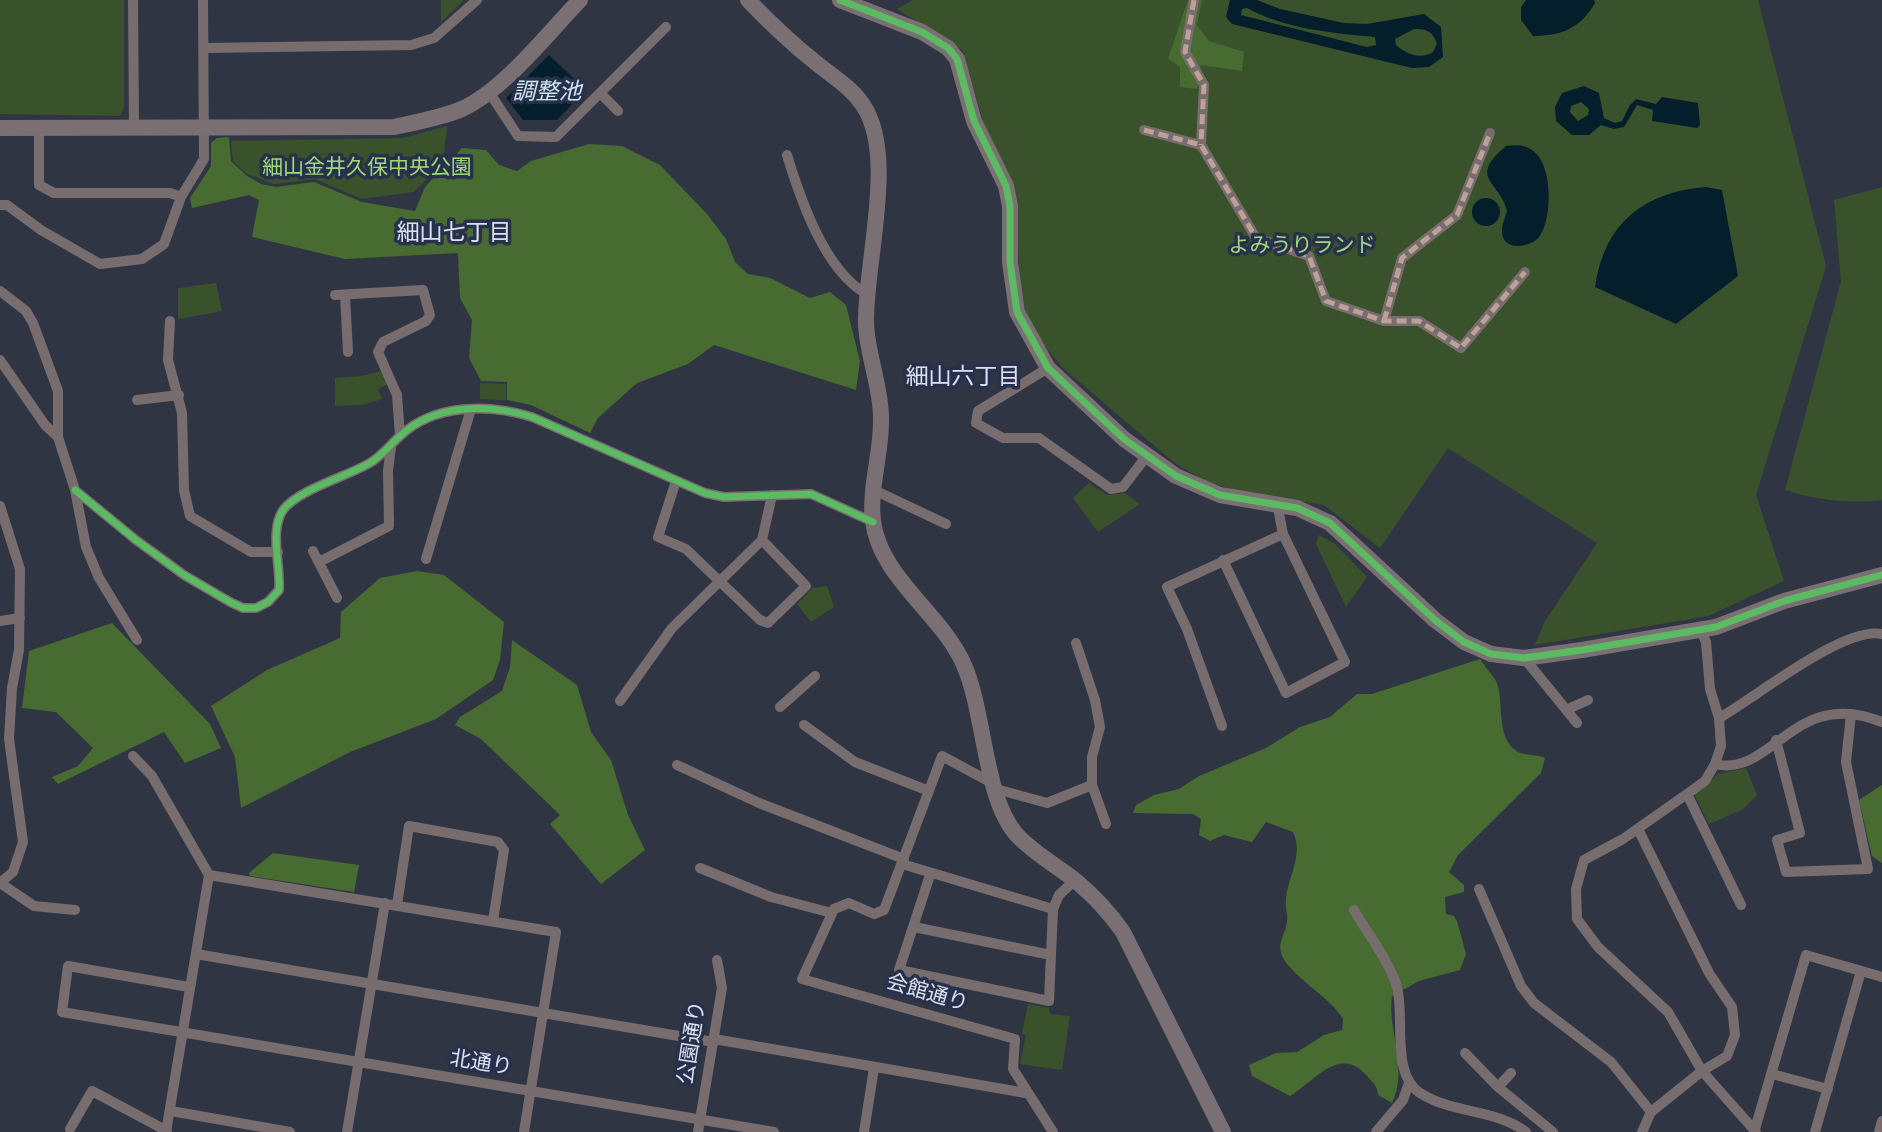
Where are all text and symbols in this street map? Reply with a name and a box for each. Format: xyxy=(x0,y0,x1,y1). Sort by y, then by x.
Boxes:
water label: 調整池 xyxy=(513,79,581,107)
park label: 細山金井久保中央公園 xyxy=(262,156,472,182)
district label: 細山七丁目 xyxy=(397,220,511,248)
park label: よみうりランド xyxy=(1229,234,1375,260)
district label: 細山六丁目 xyxy=(906,364,1020,392)
street label: 会館通り xyxy=(883,970,971,1018)
street label: 公園通り xyxy=(674,1000,712,1086)
street label: 北通り xyxy=(448,1047,514,1081)

